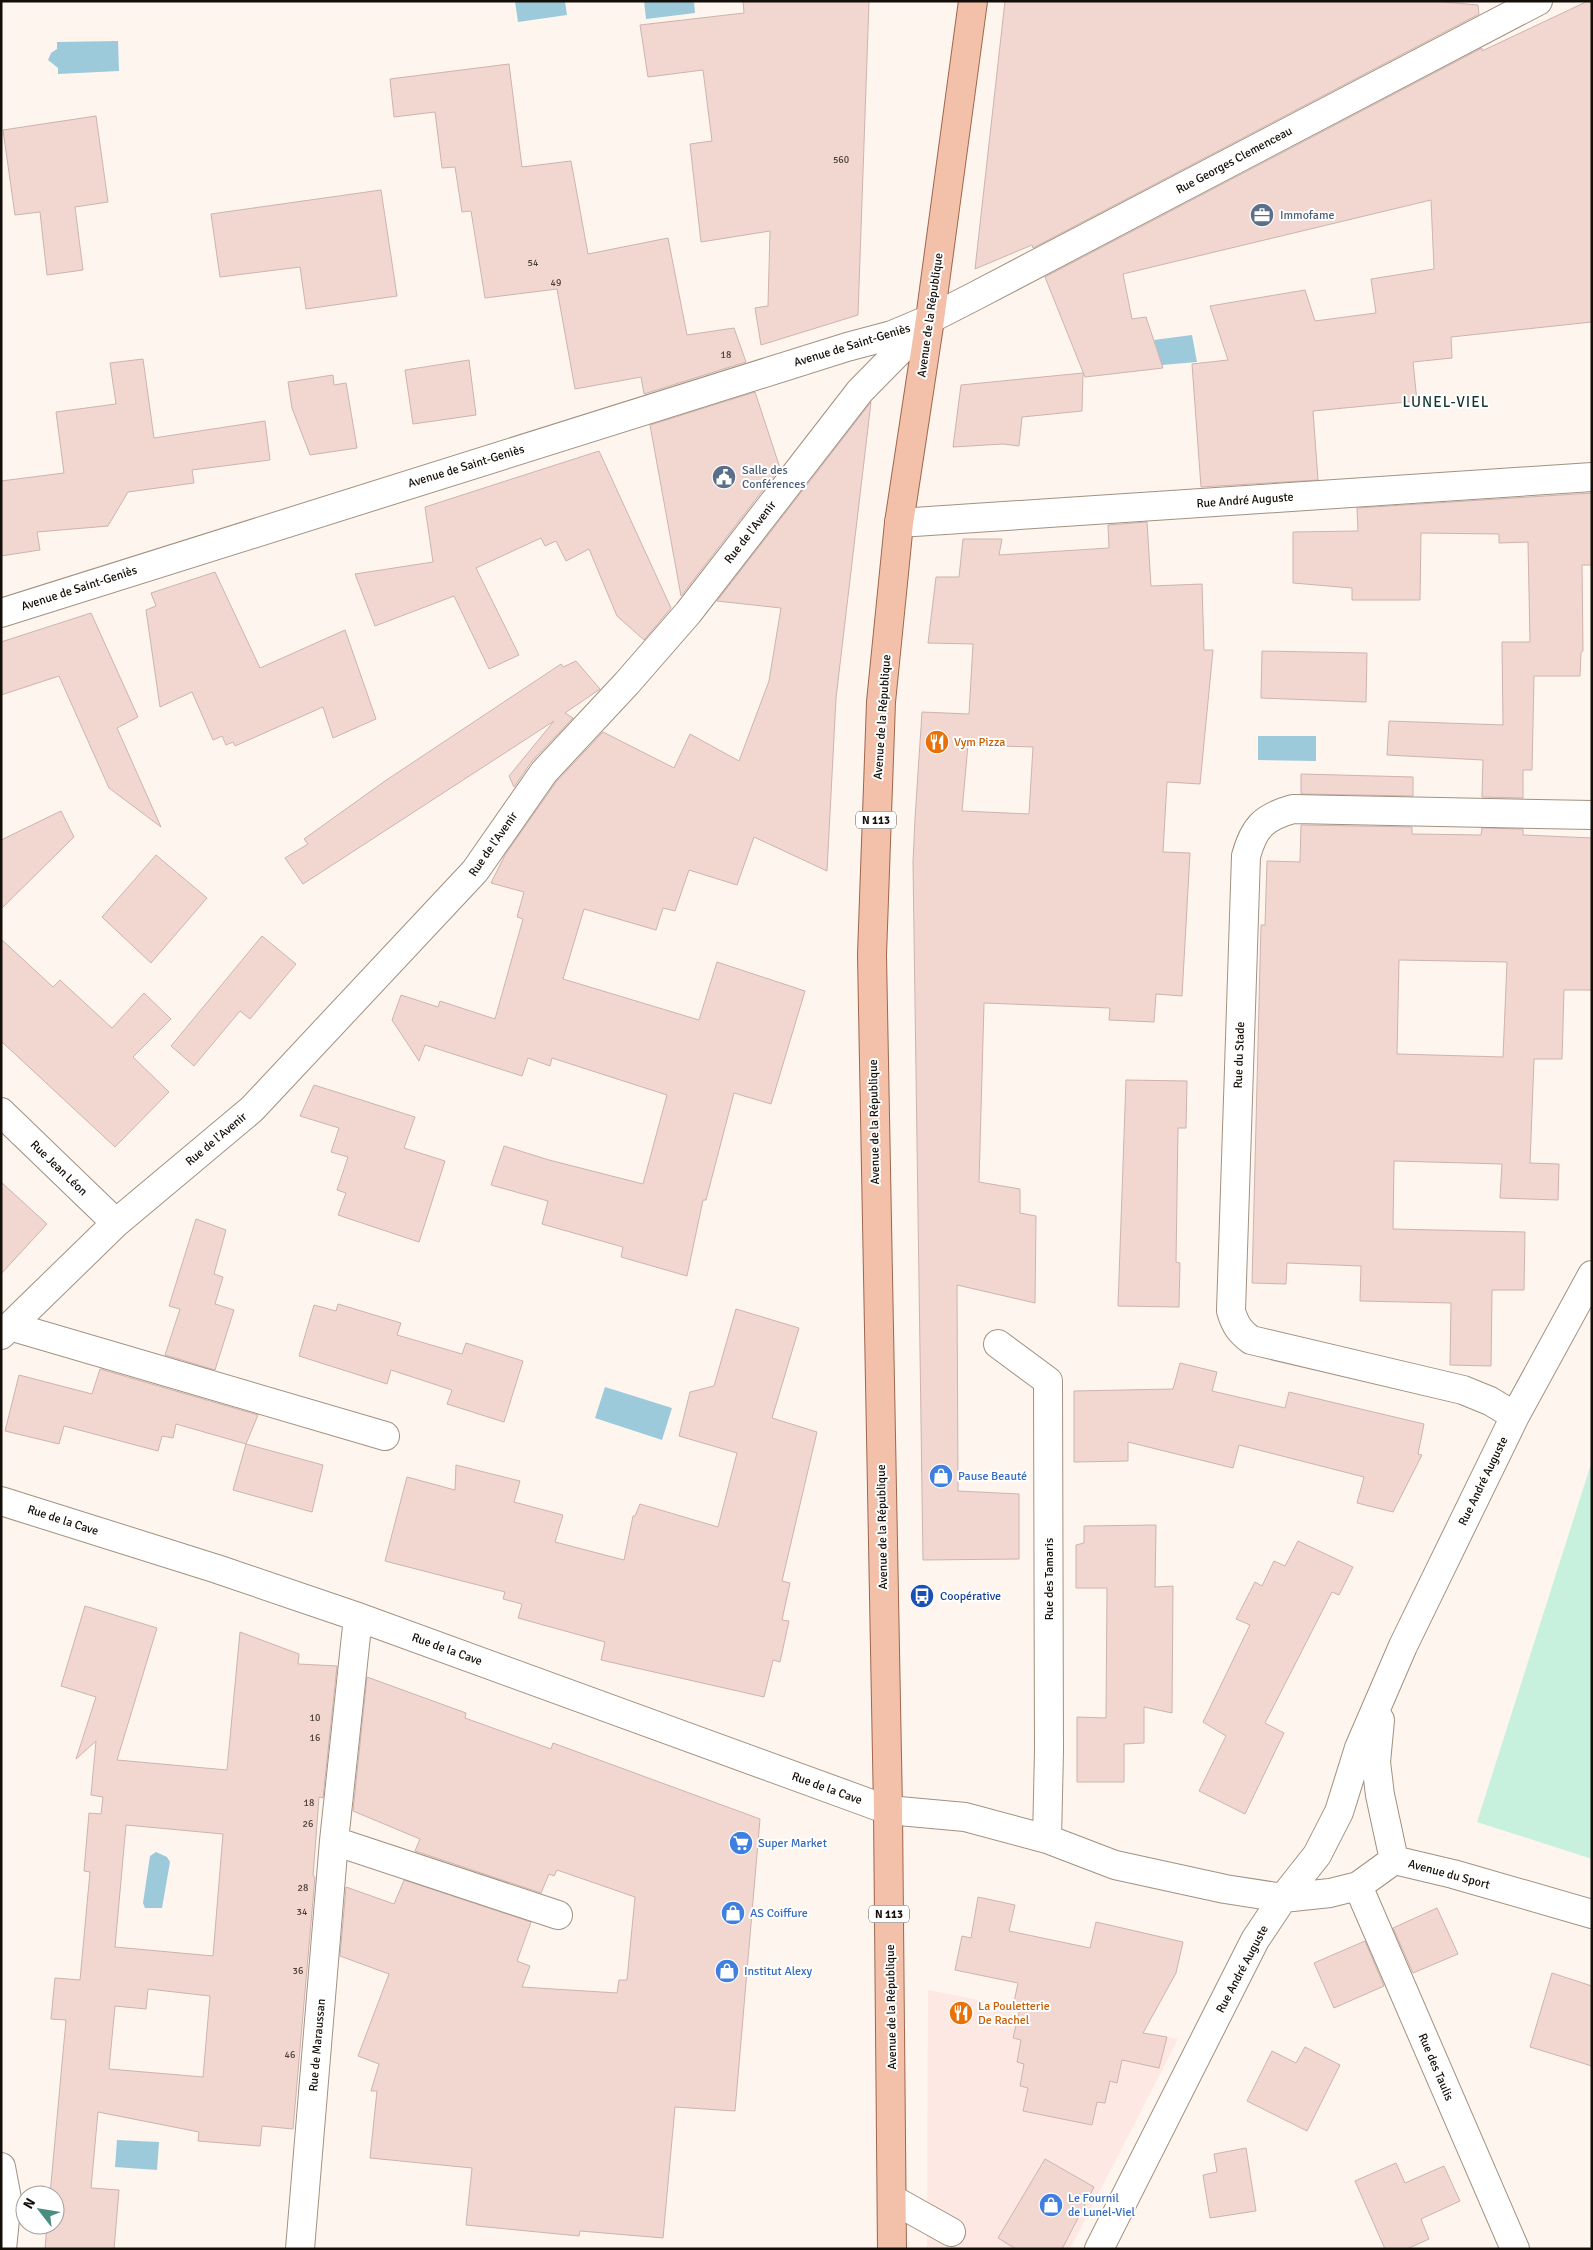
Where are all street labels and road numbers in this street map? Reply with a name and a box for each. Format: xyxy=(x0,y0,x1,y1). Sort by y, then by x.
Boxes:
street label: Rue Georges Clemenceau xyxy=(1173,123,1295,197)
street label: Avenue de la République xyxy=(914,252,947,378)
street label: Avenue de Saint-Geniès xyxy=(792,321,912,370)
street label: Avenue de Saint-Geniès xyxy=(406,442,526,491)
street label: Rue André Auguste xyxy=(1196,490,1294,511)
street label: Rue de l'Avenir xyxy=(721,498,780,567)
street label: Avenue de Saint-Geniès xyxy=(19,563,139,614)
street label: Avenue de la République xyxy=(871,654,894,780)
street label: Rue de l'Avenir xyxy=(466,809,522,879)
road number: N 113 xyxy=(856,812,896,828)
street label: Rue du Stade xyxy=(1231,1021,1248,1089)
street label: Avenue de la République xyxy=(866,1059,883,1185)
street label: Rue de l'Avenir xyxy=(183,1109,250,1169)
street label: Rue Jean Léon xyxy=(27,1137,90,1199)
street label: Rue André Auguste xyxy=(1455,1434,1512,1528)
street label: Avenue de la République xyxy=(874,1464,891,1590)
street label: Rue de la Cave xyxy=(25,1502,100,1539)
street label: Rue des Tamaris xyxy=(1042,1538,1057,1620)
street label: Rue de la Cave xyxy=(410,1630,484,1669)
street label: Rue de la Cave xyxy=(790,1769,864,1808)
street label: Avenue du Sport xyxy=(1406,1856,1491,1893)
road number: N 113 xyxy=(869,1906,909,1922)
street label: Rue André Auguste xyxy=(1213,1923,1272,2016)
street label: Avenue de la République xyxy=(883,1944,900,2070)
street label: Rue de Maraussan xyxy=(306,1998,329,2092)
street label: Rue des Taulis xyxy=(1415,2031,1457,2103)

